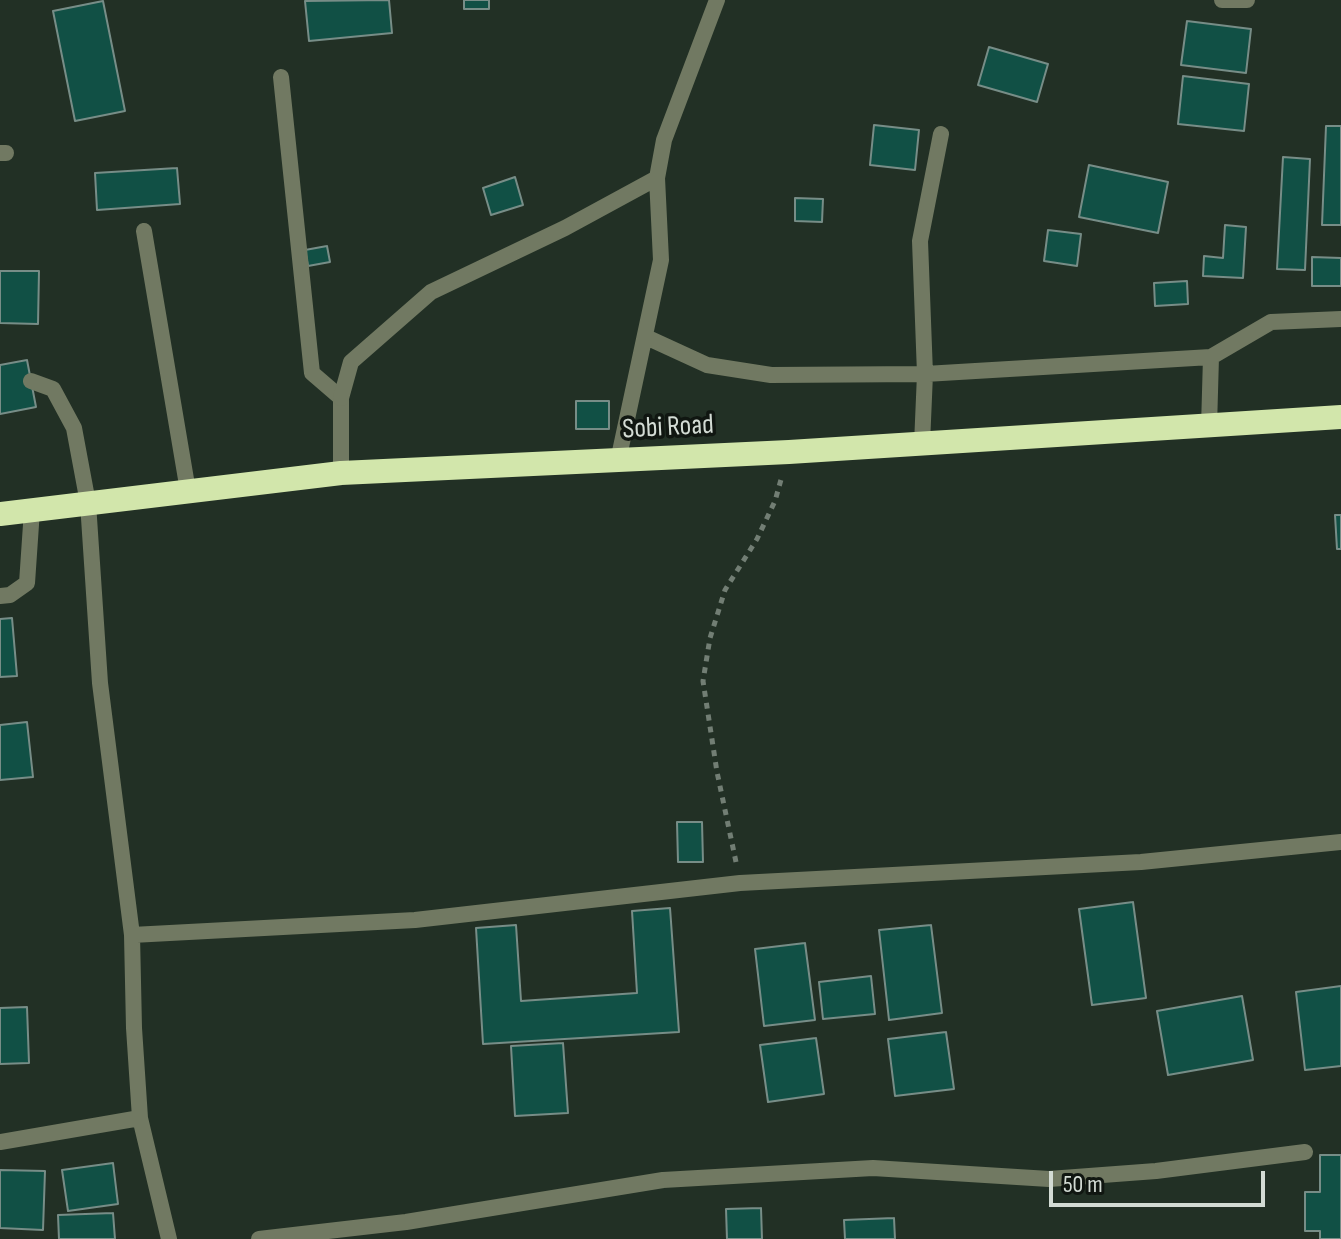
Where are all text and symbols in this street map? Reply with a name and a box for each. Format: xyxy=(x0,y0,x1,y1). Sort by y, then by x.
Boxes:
street label: Sobi Road xyxy=(621,409,715,447)
scale bar xyxy=(1053,1155,1269,1205)
text: 50 m xyxy=(1063,1170,1103,1199)

